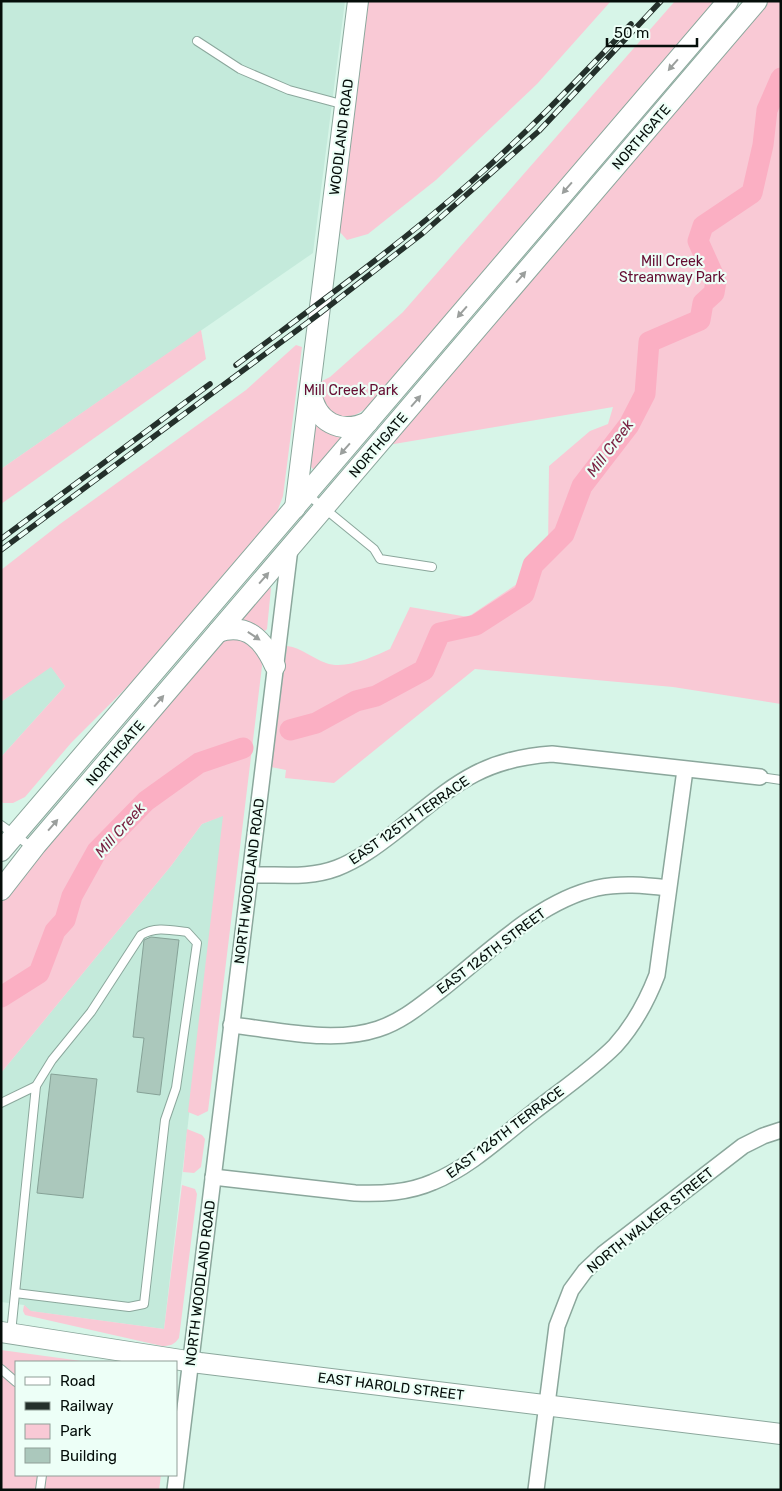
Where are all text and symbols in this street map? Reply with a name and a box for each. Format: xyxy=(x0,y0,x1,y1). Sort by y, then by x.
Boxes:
scale bar xyxy=(607,15,697,47)
text: 50 m xyxy=(614,24,649,42)
one-way arrow xyxy=(668,59,679,71)
street label: WOODLAND ROAD xyxy=(326,78,357,196)
street label: NORTHGATE xyxy=(609,101,674,173)
one-way arrow xyxy=(562,182,573,195)
park label: Mill Creek Streamway Park xyxy=(619,253,726,286)
one-way arrow xyxy=(516,271,527,284)
one-way arrow xyxy=(457,306,468,318)
park label: Mill Creek Park xyxy=(304,382,399,399)
one-way arrow xyxy=(410,395,421,408)
street label: NORTHGATE xyxy=(346,409,411,481)
water label: Mill Creek xyxy=(583,416,637,480)
one-way arrow xyxy=(339,442,351,454)
one-way arrow xyxy=(259,571,270,584)
one-way arrow xyxy=(247,631,261,641)
one-way arrow xyxy=(153,695,164,707)
street label: NORTHGATE xyxy=(83,717,148,789)
street label: EAST 125TH TERRACE xyxy=(346,772,473,868)
street label: NORTH WOODLAND ROAD xyxy=(231,797,268,965)
water label: Mill Creek xyxy=(91,799,149,861)
one-way arrow xyxy=(47,819,59,831)
street label: EAST 126TH STREET xyxy=(433,905,549,998)
street label: EAST 126TH TERRACE xyxy=(443,1083,567,1182)
street label: NORTH WALKER STREET xyxy=(584,1164,717,1277)
street label: NORTH WOODLAND ROAD xyxy=(182,1199,219,1367)
legend xyxy=(15,1361,178,1476)
street label: EAST HAROLD STREET xyxy=(317,1369,465,1404)
text: Road xyxy=(60,1372,96,1390)
text: Railway xyxy=(60,1397,114,1415)
text: Park xyxy=(60,1422,91,1440)
text: Building xyxy=(60,1447,117,1465)

